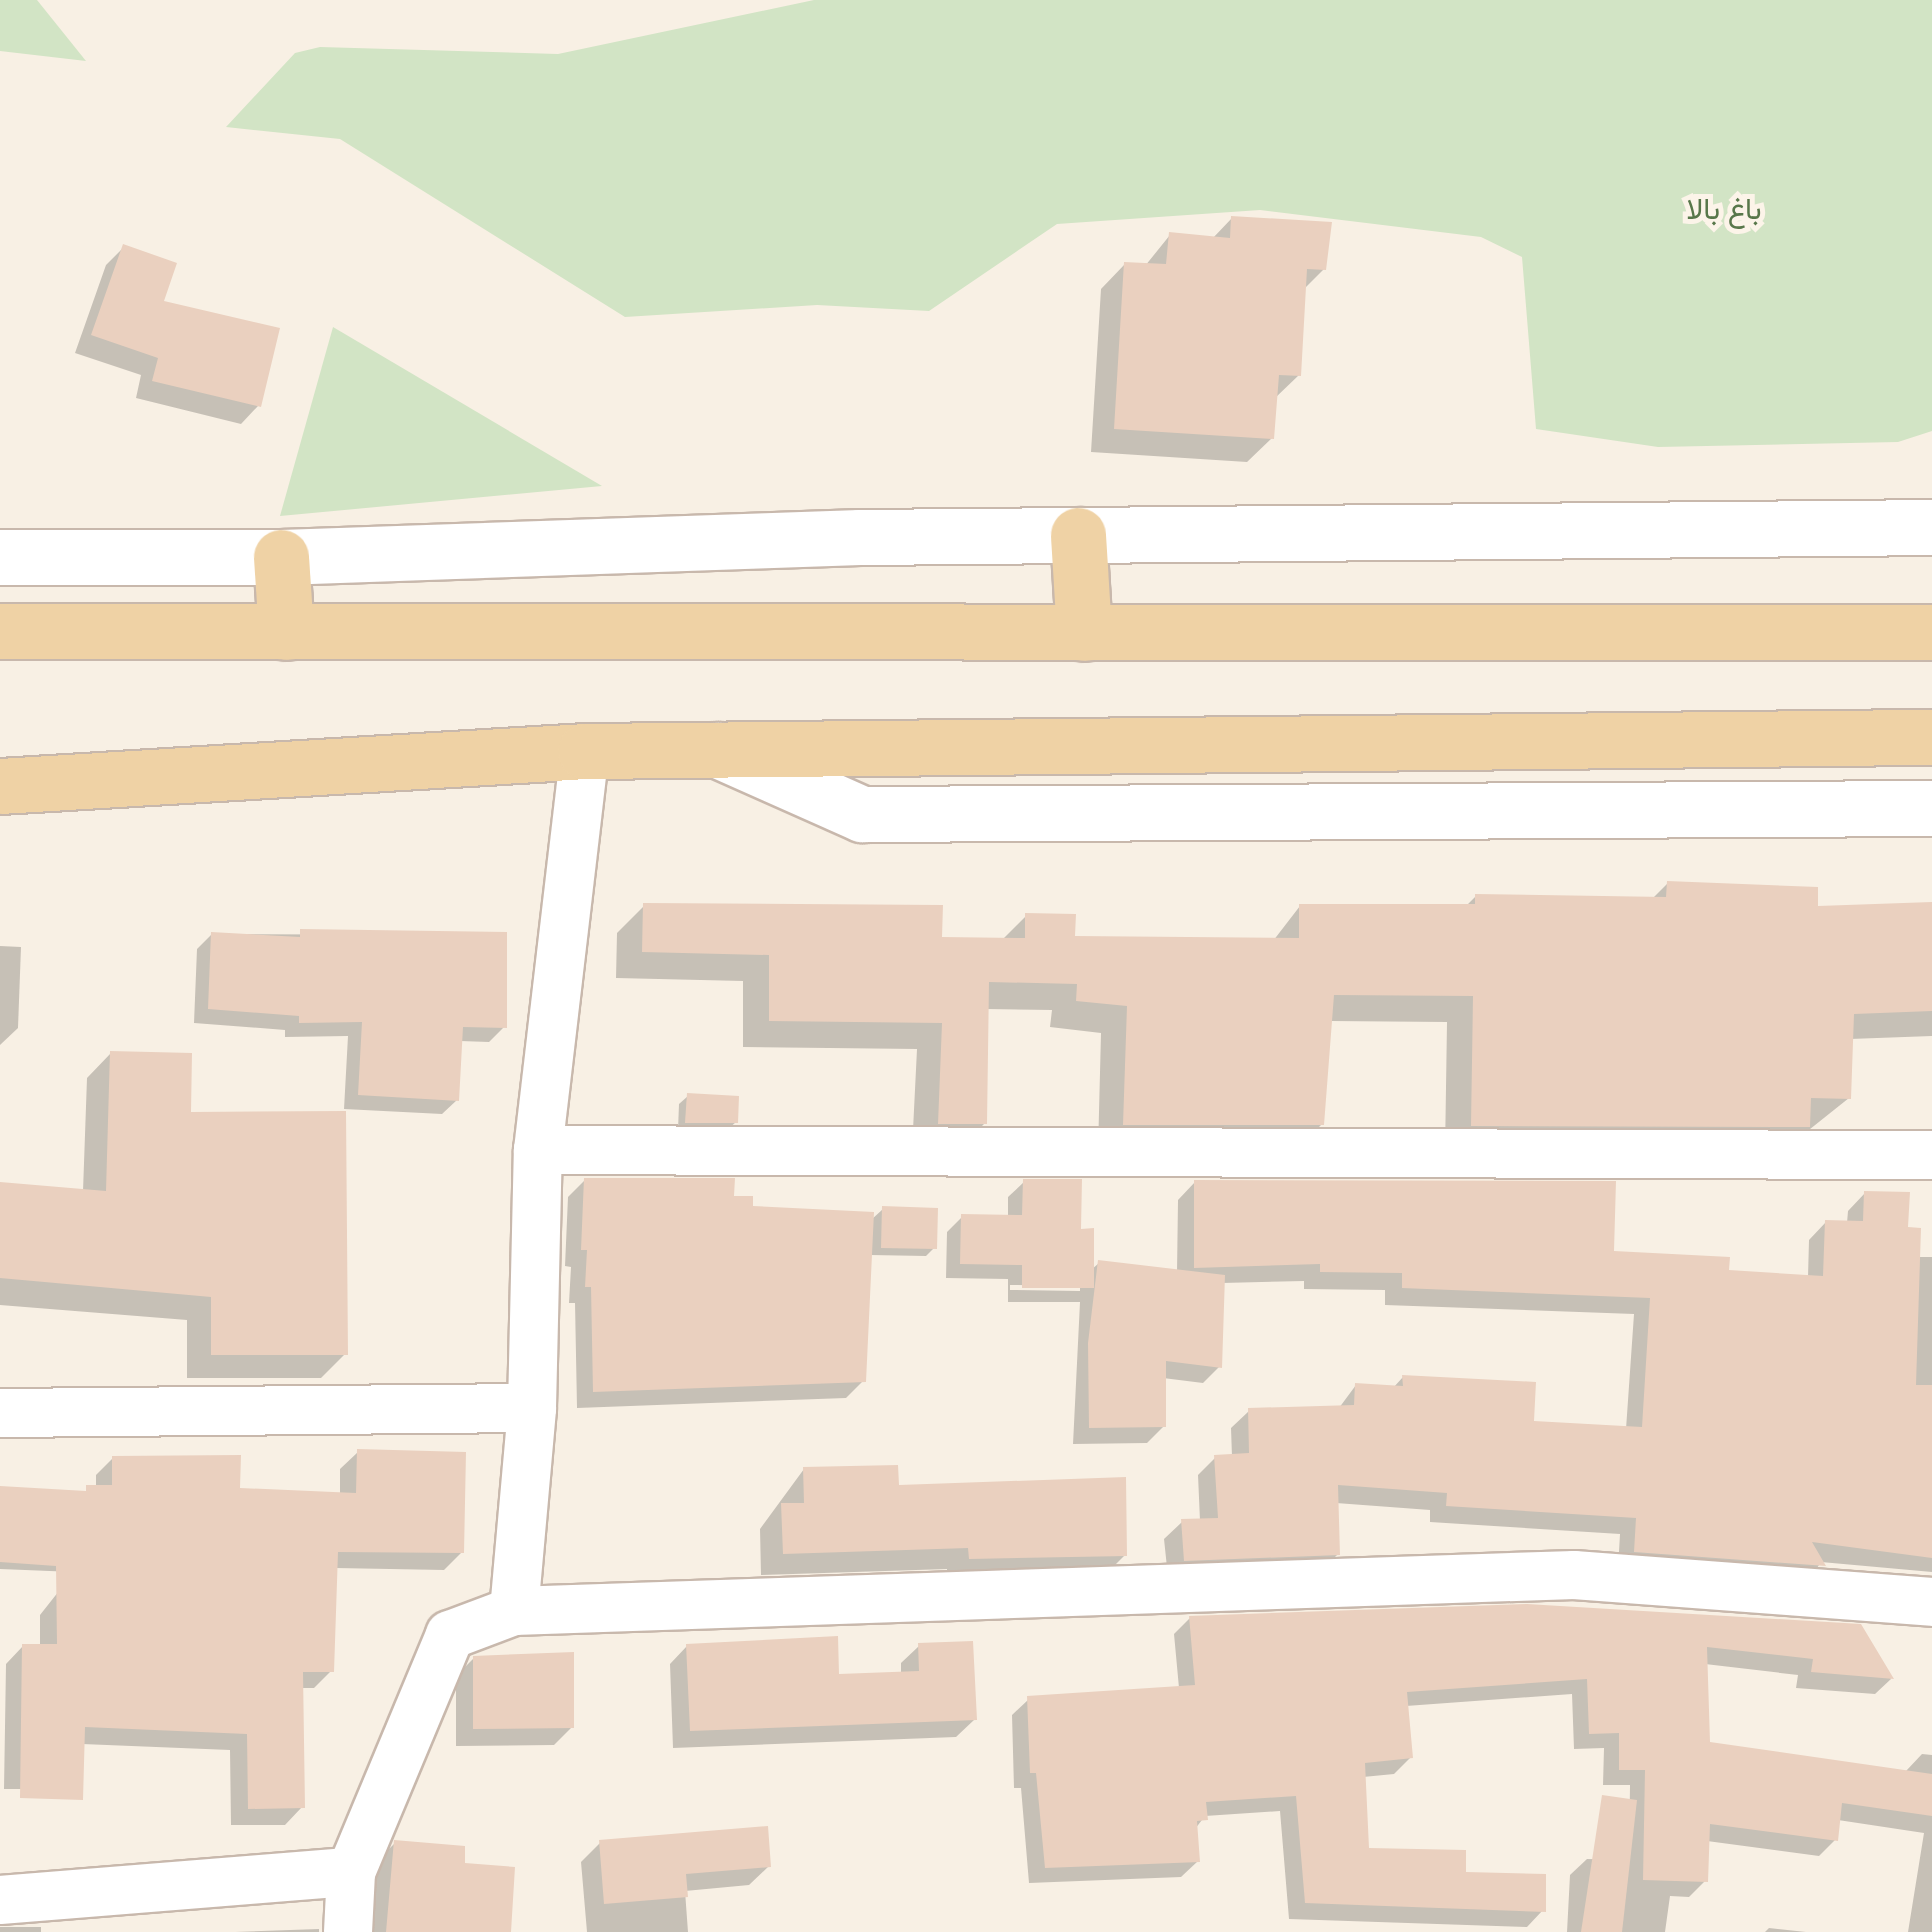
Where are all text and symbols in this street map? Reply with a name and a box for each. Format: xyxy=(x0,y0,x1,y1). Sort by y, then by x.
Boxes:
park label: باغ بالا xyxy=(1686,190,1762,226)

